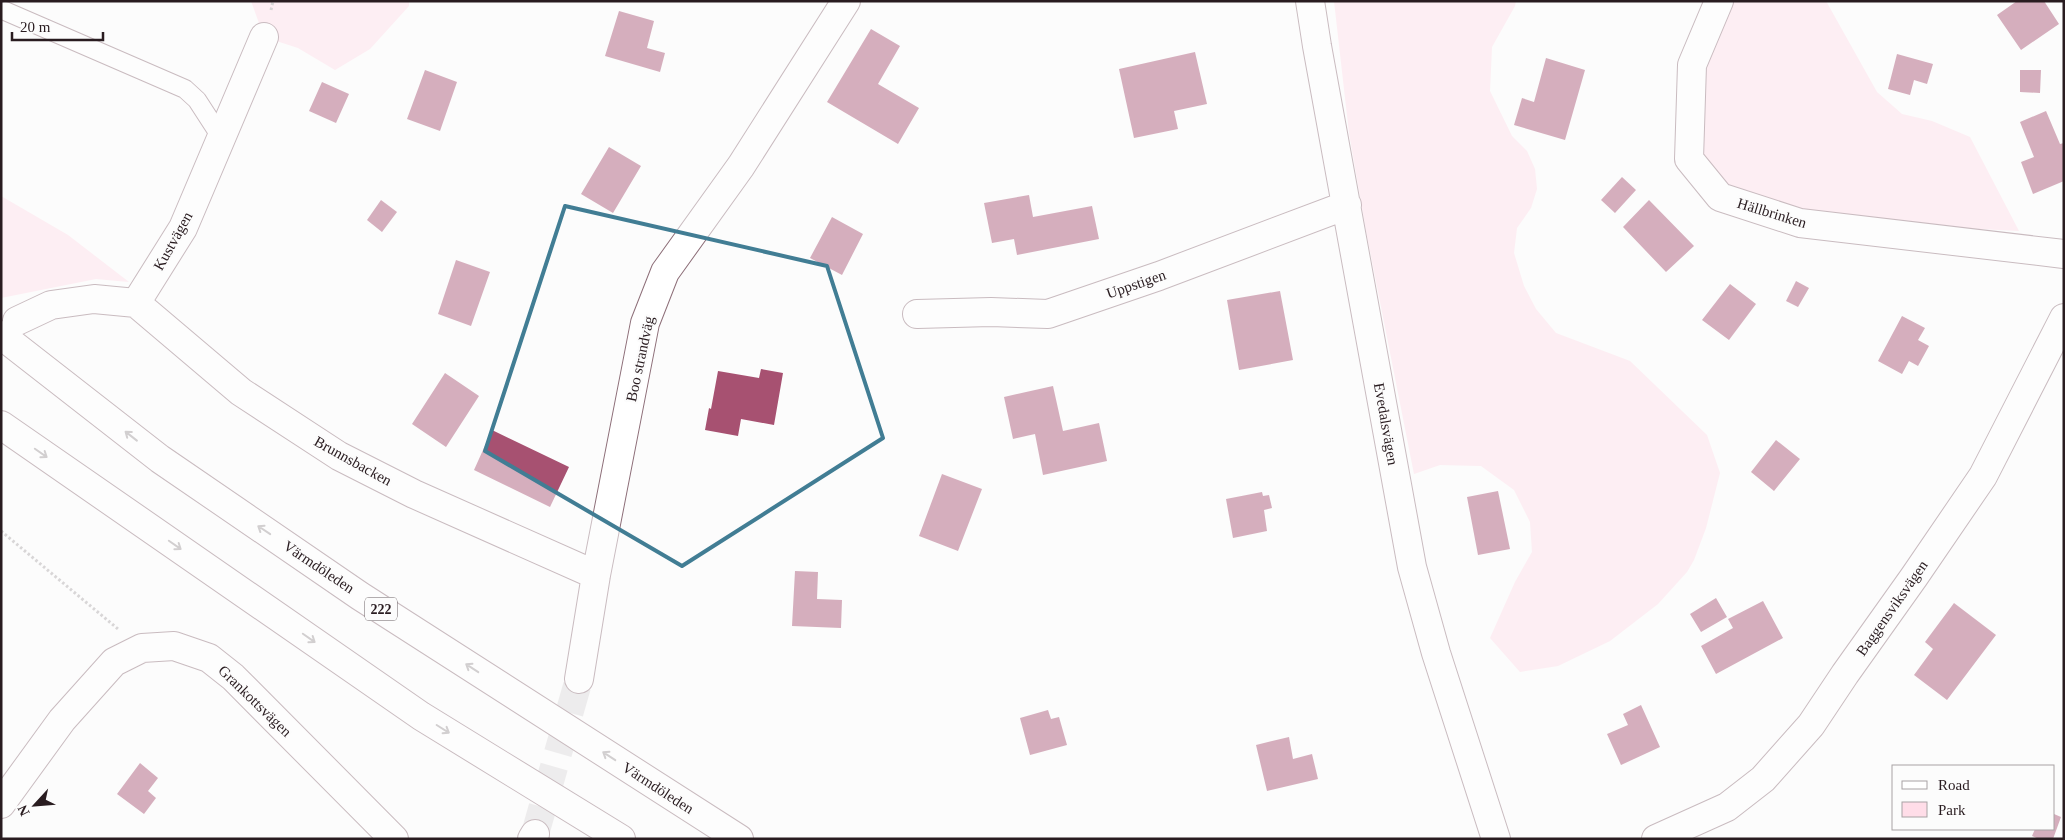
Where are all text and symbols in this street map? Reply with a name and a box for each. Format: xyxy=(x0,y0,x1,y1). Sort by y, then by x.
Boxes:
scale bar xyxy=(12,10,104,42)
text: 20 m xyxy=(20,19,51,35)
street label: Hällbrinken xyxy=(1735,195,1809,231)
street label: Kustvägen xyxy=(150,209,196,273)
street label: Uppstigen xyxy=(1104,266,1168,302)
street label: Boo strandväg xyxy=(623,314,657,403)
street label: Evedalsvägen xyxy=(1371,382,1401,467)
one-way arrow xyxy=(125,431,138,442)
street label: Brunnsbacken xyxy=(312,433,395,489)
one-way arrow xyxy=(34,448,48,458)
one-way arrow xyxy=(257,525,271,535)
street label: Värmdöleden xyxy=(281,538,358,597)
one-way arrow xyxy=(168,540,182,550)
street label: Baggensviksvägen xyxy=(1853,557,1931,659)
road number: 222 xyxy=(365,598,397,620)
one-way arrow xyxy=(301,633,315,643)
street label: Grankottsvägen xyxy=(215,662,295,740)
one-way arrow xyxy=(466,663,480,673)
one-way arrow xyxy=(435,725,449,735)
one-way arrow xyxy=(602,751,616,761)
street label: Värmdöleden xyxy=(619,759,697,817)
legend xyxy=(1892,765,2055,830)
text: Road xyxy=(1938,777,1970,793)
north arrow xyxy=(10,780,60,830)
text: Park xyxy=(1938,802,1966,818)
text: N xyxy=(15,803,33,818)

